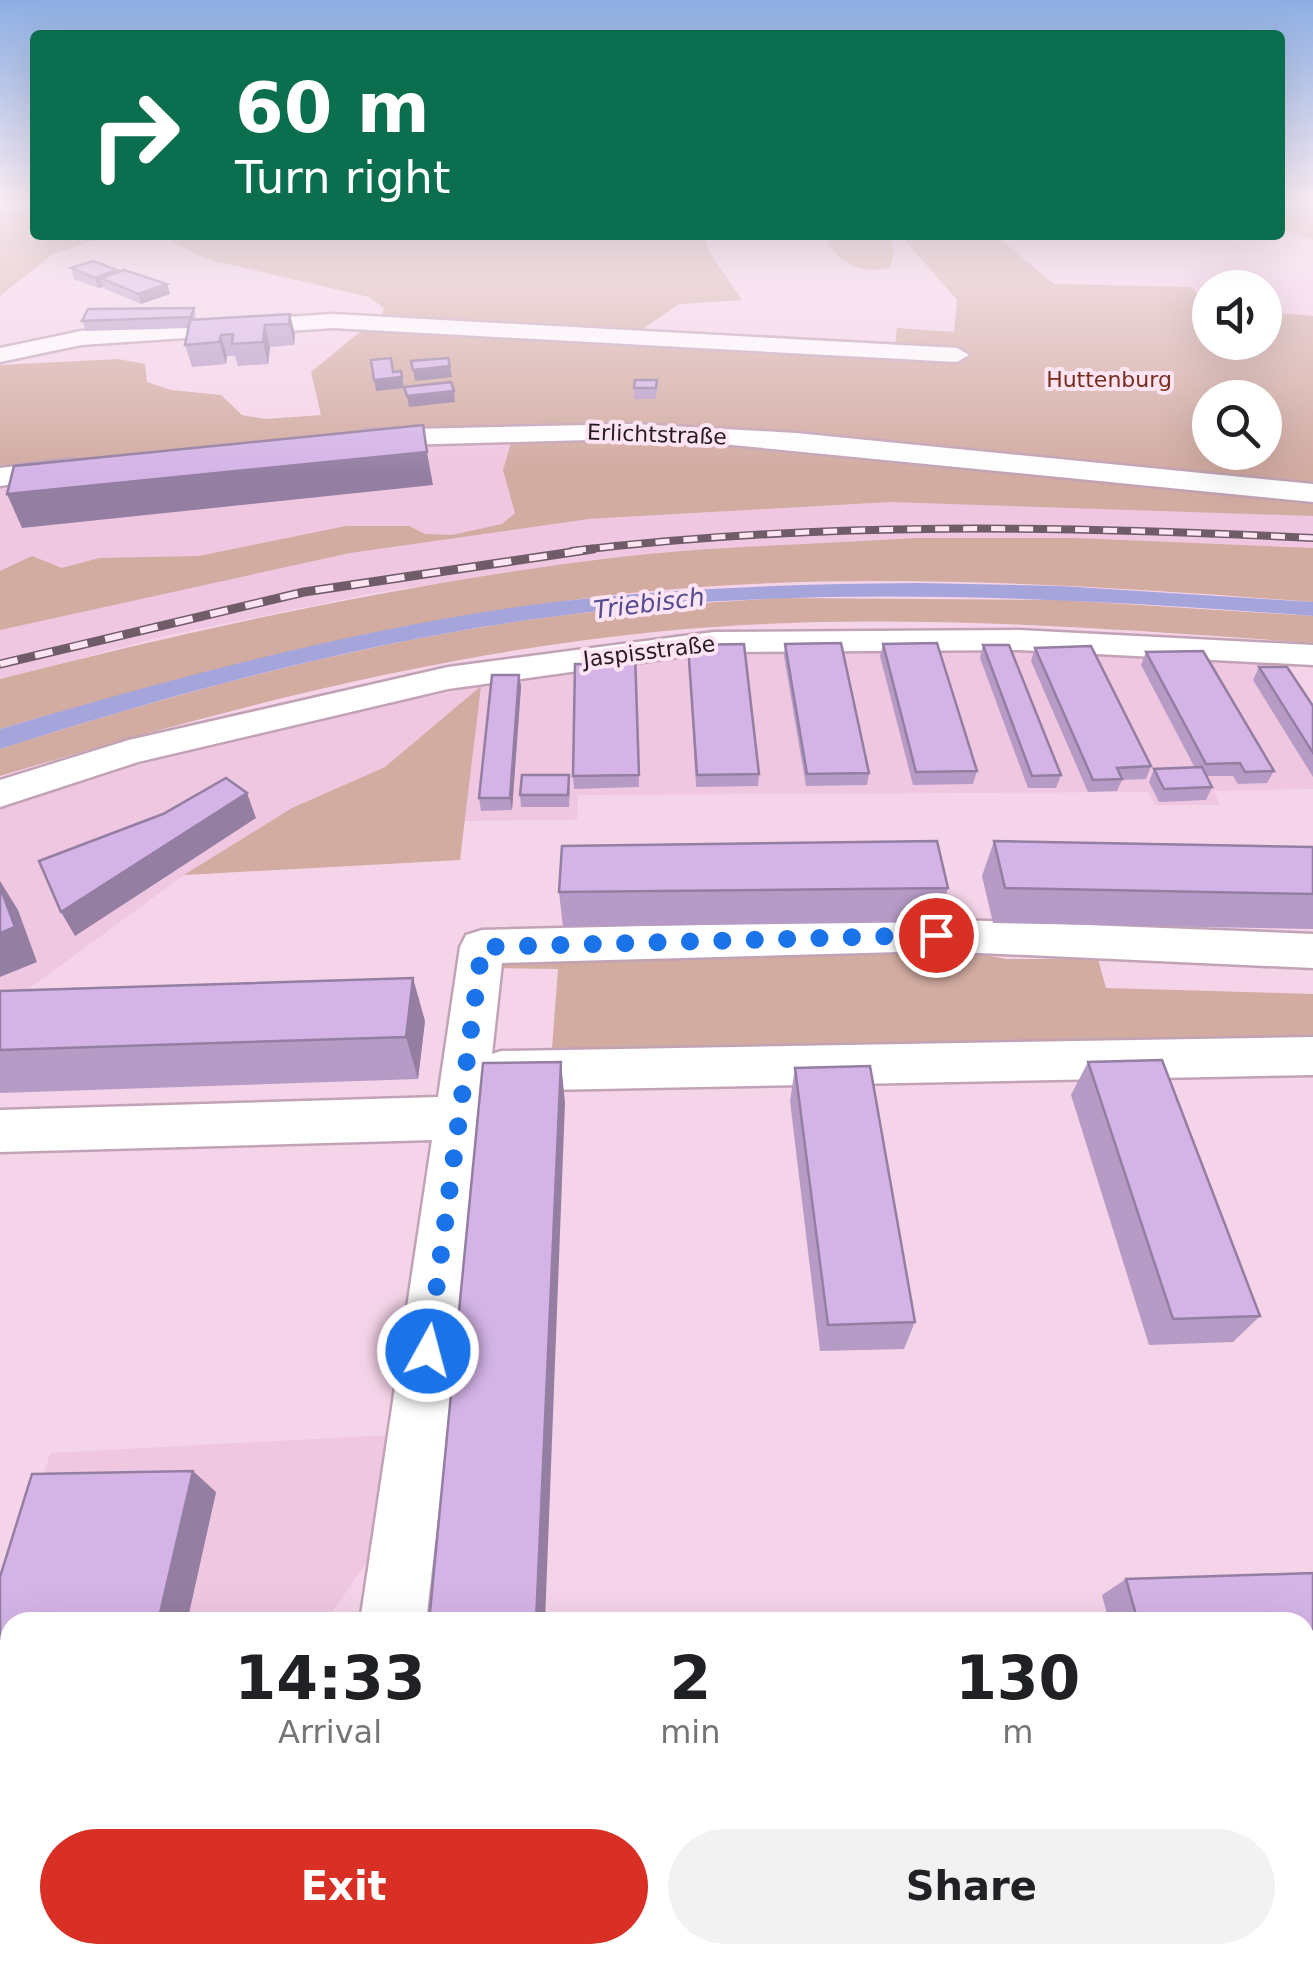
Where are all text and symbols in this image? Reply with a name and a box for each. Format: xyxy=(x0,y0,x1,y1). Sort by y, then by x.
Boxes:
text: 60 m xyxy=(235,67,430,149)
icon: right xyxy=(70,70,200,200)
text: Turn right xyxy=(235,151,450,204)
map controls xyxy=(1192,270,1282,470)
button: sound xyxy=(1192,270,1282,360)
park label: Huttenburg xyxy=(1046,367,1172,392)
button: search xyxy=(1192,380,1282,470)
street label: Erlichtstraße xyxy=(587,420,727,449)
water label: Triebisch xyxy=(592,582,706,625)
street label: Jaspisstraße xyxy=(580,631,717,672)
pin xyxy=(894,893,979,978)
icon: arrive xyxy=(909,908,964,963)
position arrow xyxy=(376,1299,480,1403)
text: 14:33 xyxy=(235,1643,426,1713)
text: 2 xyxy=(669,1643,711,1713)
text: 130 xyxy=(955,1643,1080,1713)
text: Arrival xyxy=(278,1713,382,1751)
text: min xyxy=(660,1713,721,1751)
text: m xyxy=(1002,1713,1033,1751)
button: Exit xyxy=(40,1829,648,1944)
button: Share xyxy=(668,1829,1275,1944)

